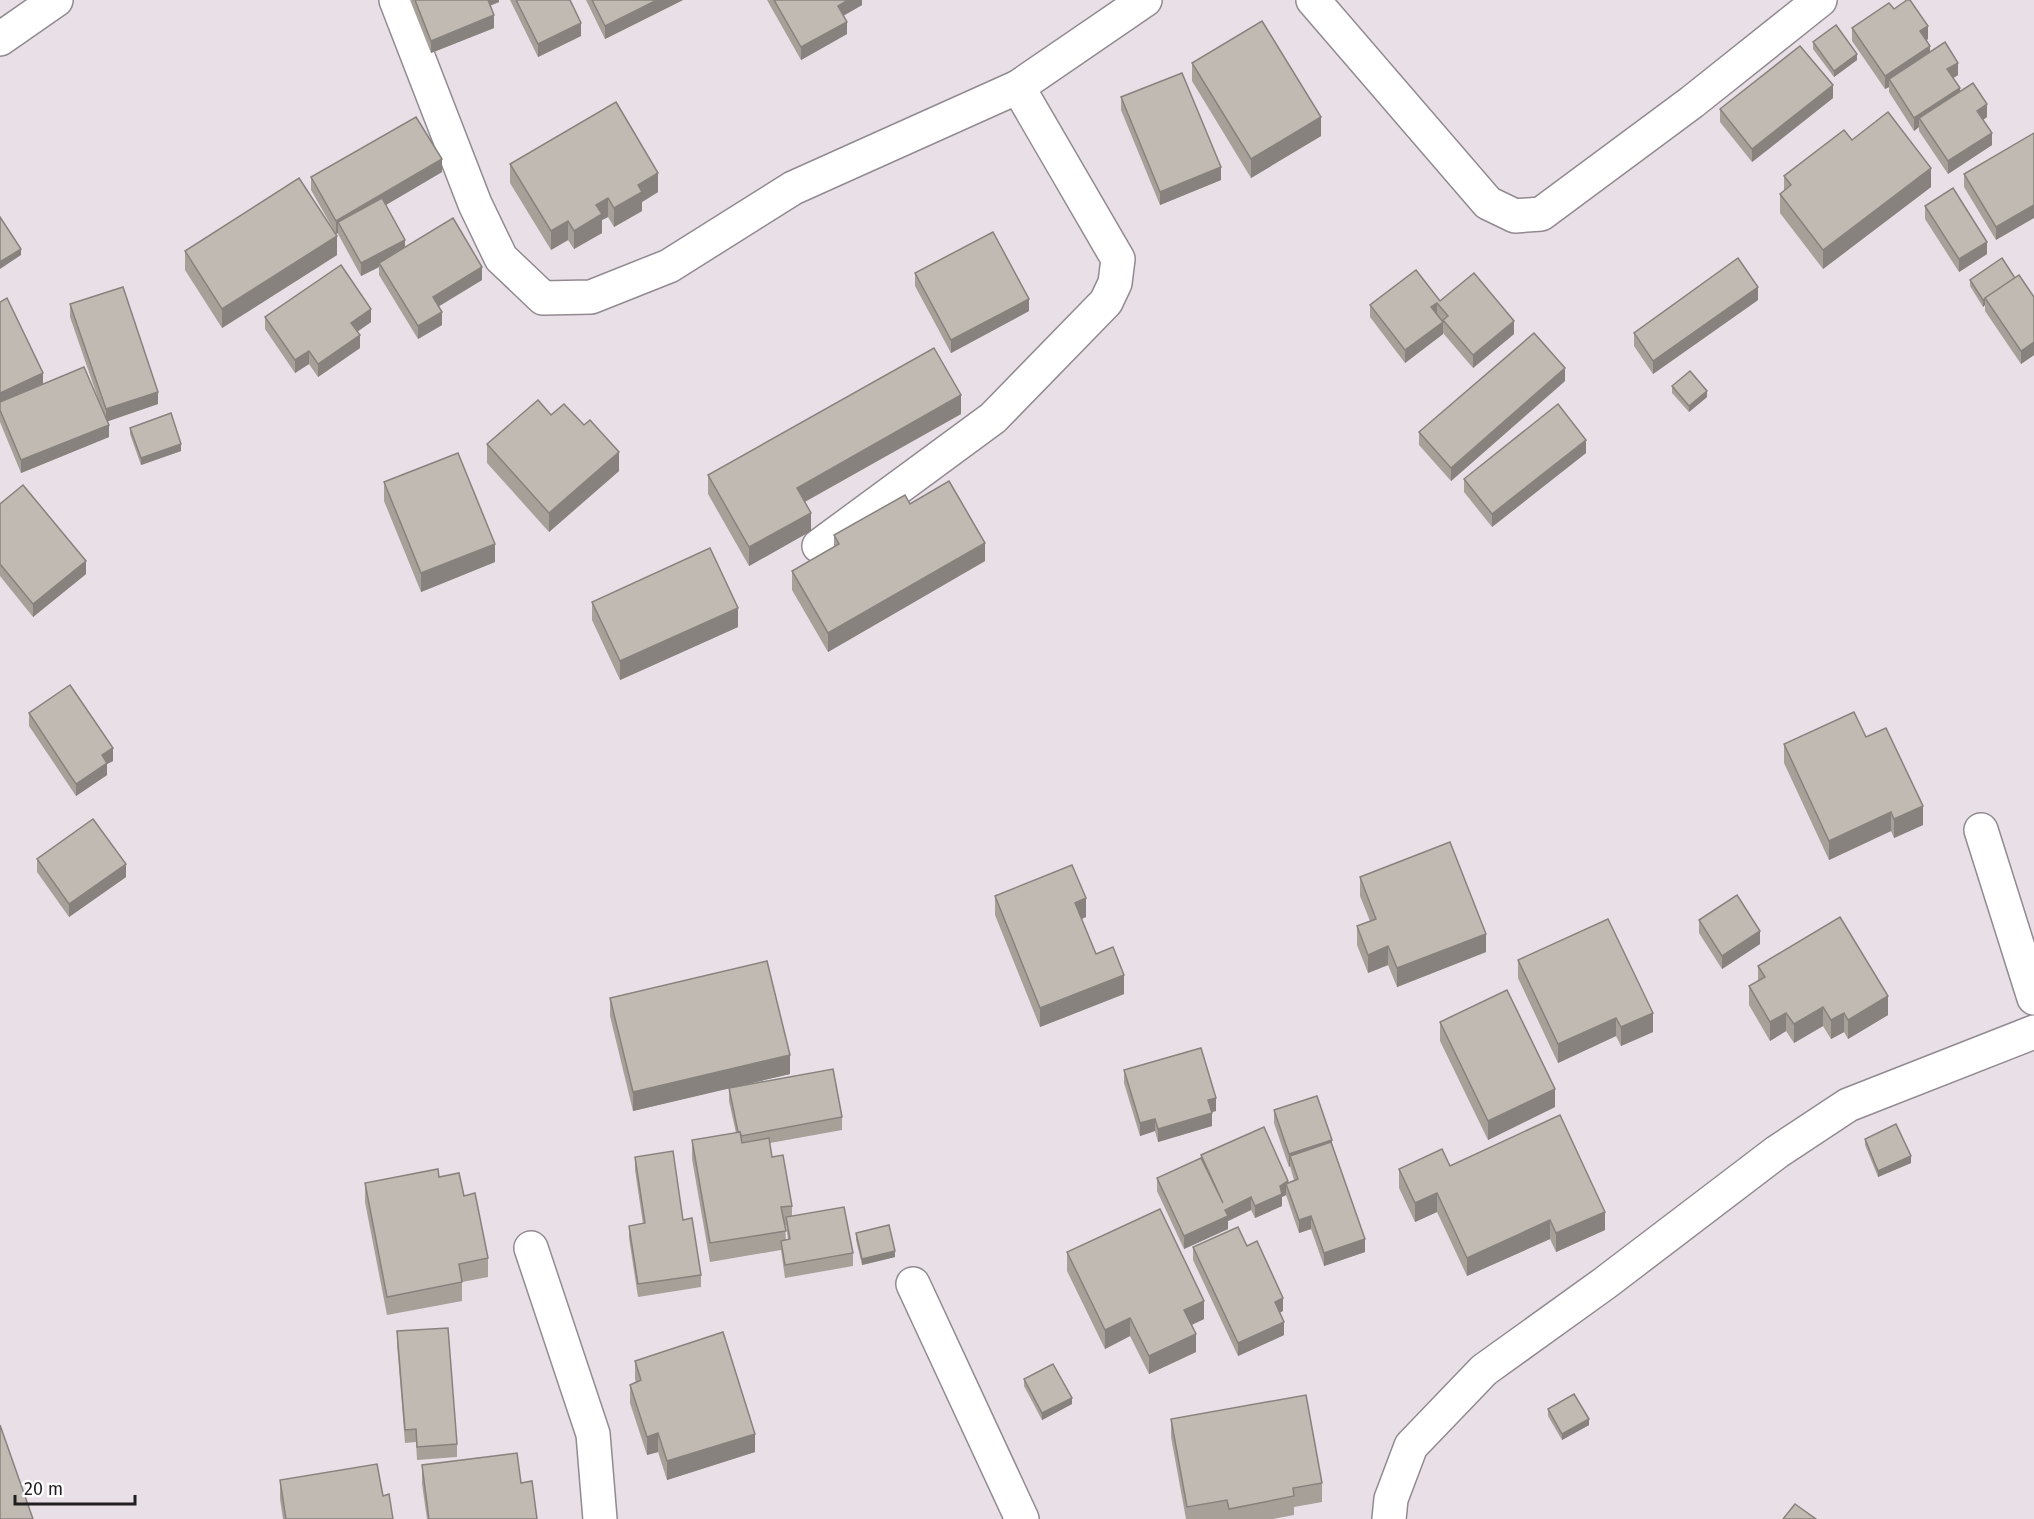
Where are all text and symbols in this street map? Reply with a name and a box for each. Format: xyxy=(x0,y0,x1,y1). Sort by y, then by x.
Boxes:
scale bar xyxy=(15,1468,135,1506)
text: 20 m xyxy=(24,1478,63,1500)

